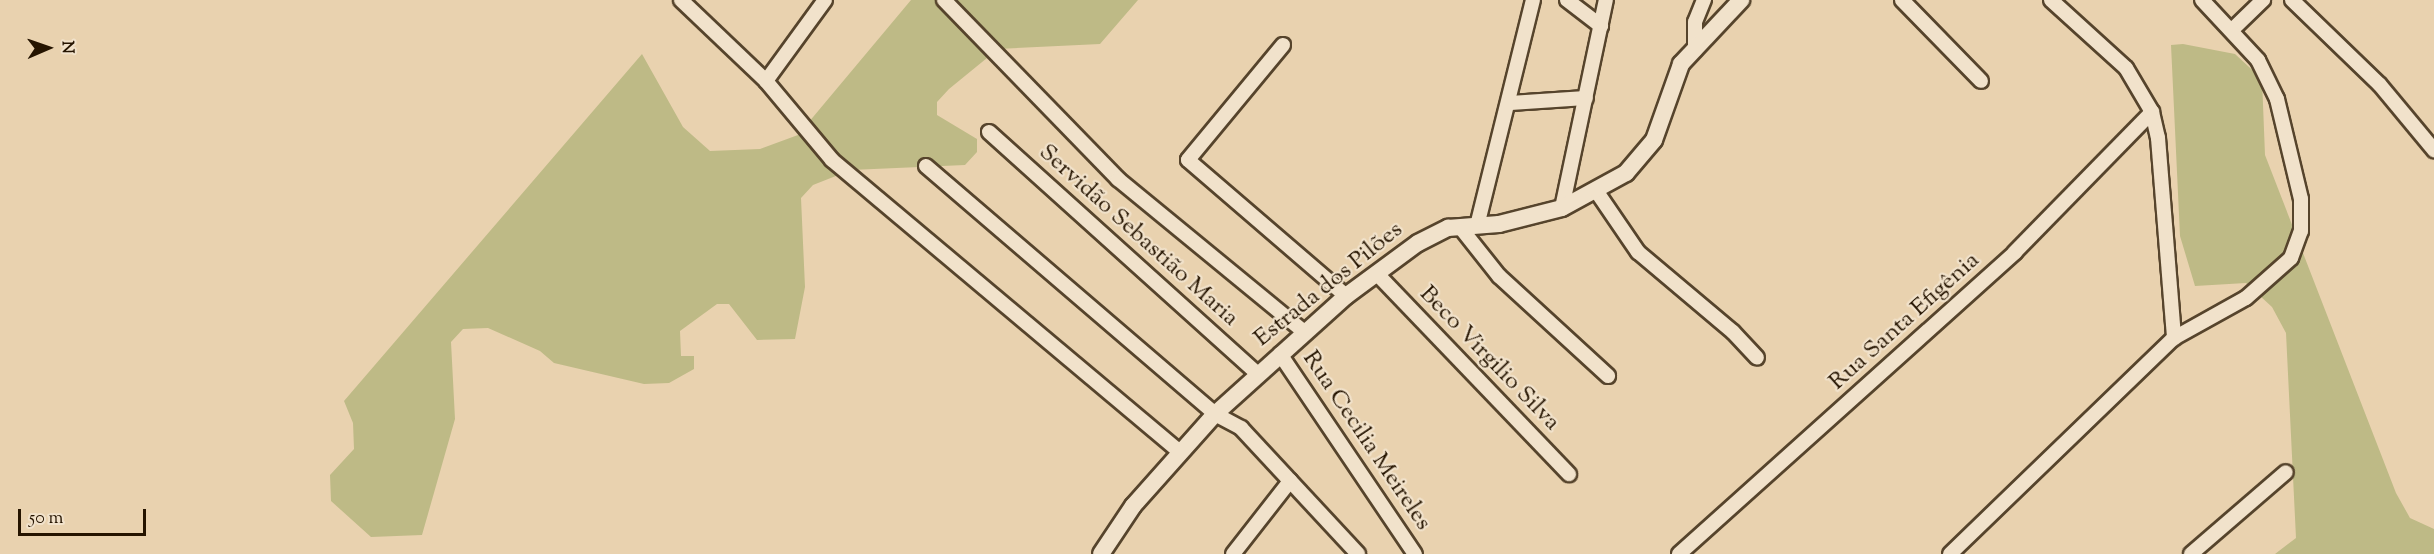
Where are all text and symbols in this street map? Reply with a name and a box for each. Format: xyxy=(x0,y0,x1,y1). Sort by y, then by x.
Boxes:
north arrow xyxy=(18,18,78,78)
text: N xyxy=(55,41,78,54)
street label: Servidão Sebastião Maria xyxy=(1032,139,1244,333)
street label: Estrada dos Pilões xyxy=(1249,216,1409,354)
street label: Rua Santa Efigênia xyxy=(1824,247,1986,397)
street label: Beco Virgilio Silva xyxy=(1413,281,1565,437)
street label: Rua Cecilia Meireles xyxy=(1295,346,1437,536)
scale bar xyxy=(21,497,148,535)
text: 50 m xyxy=(29,506,63,532)

